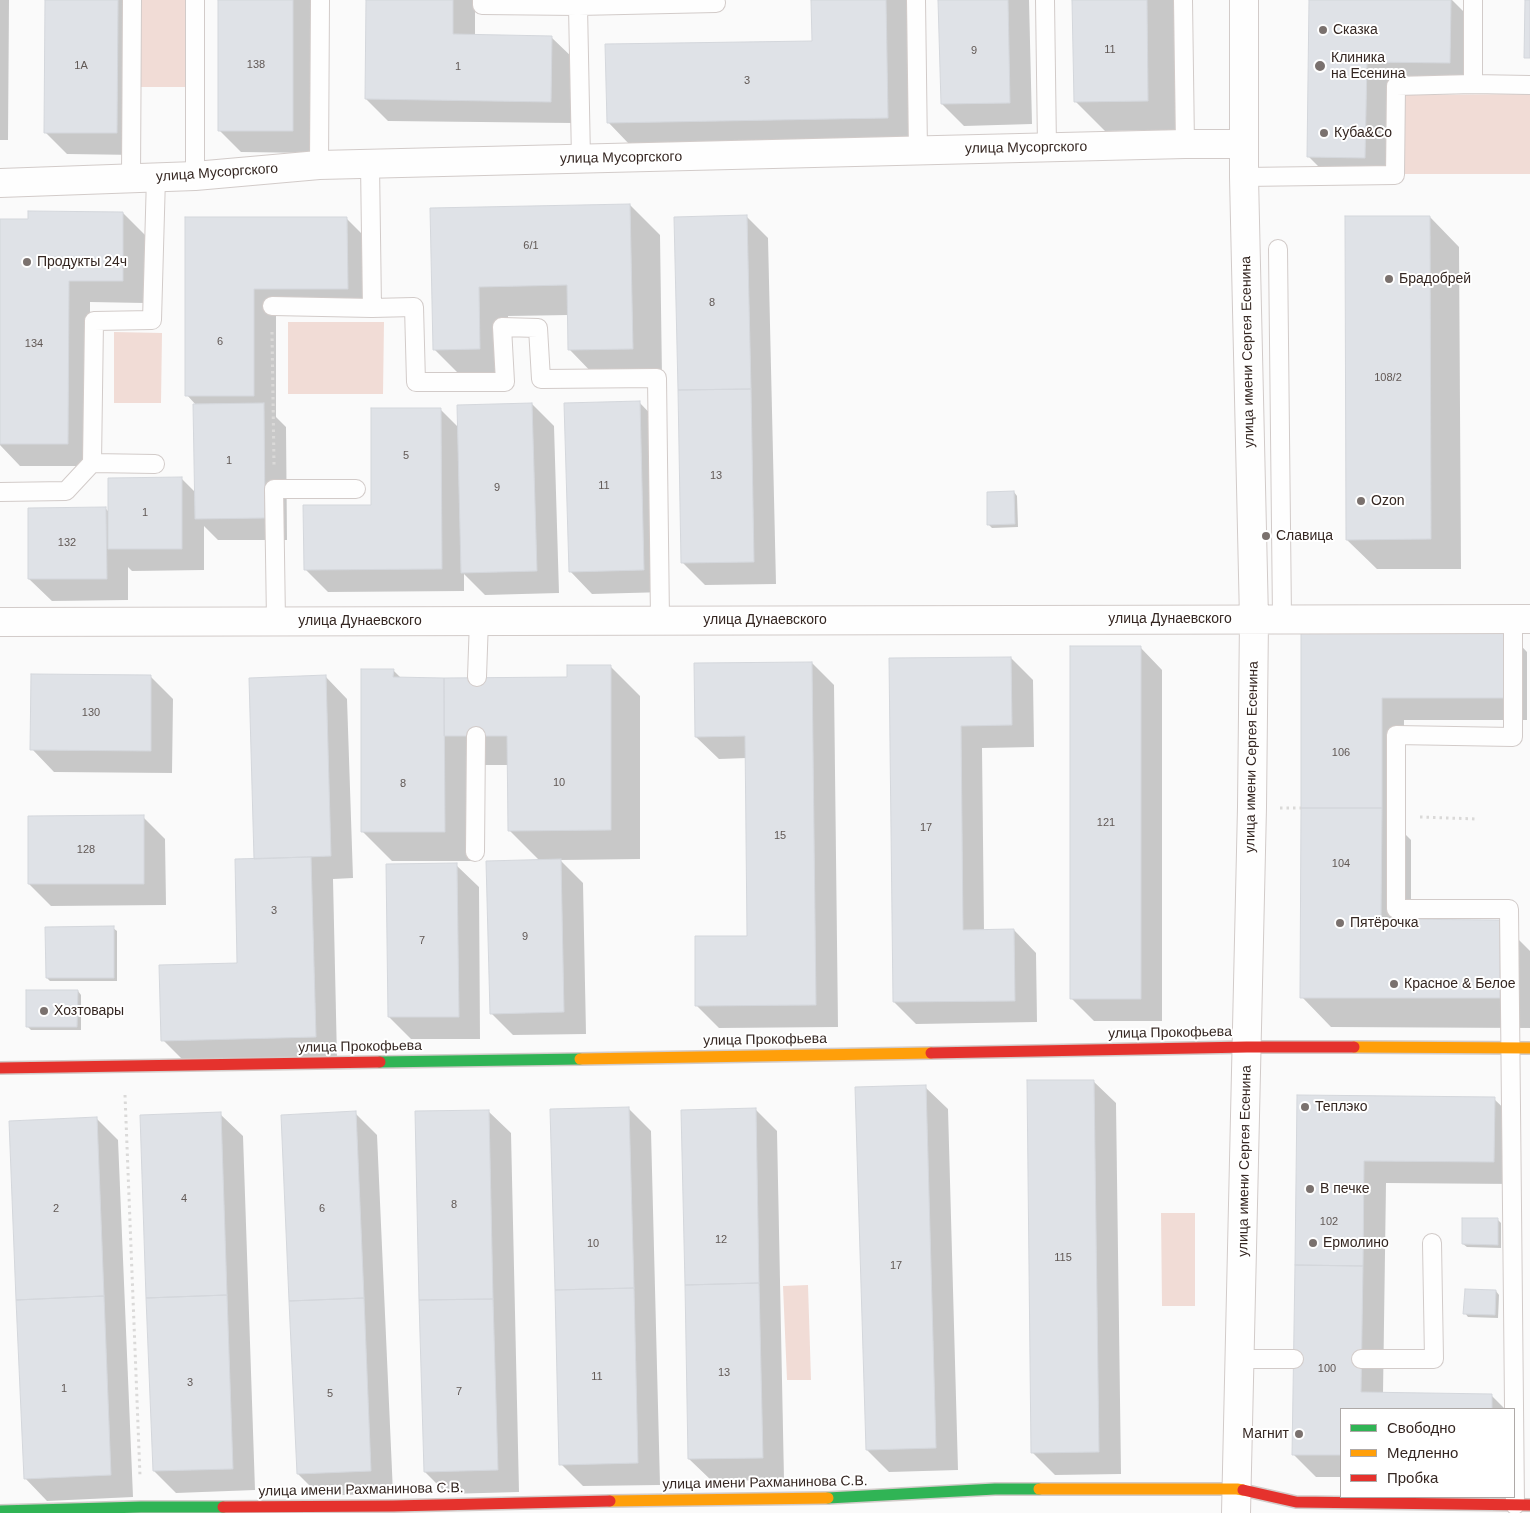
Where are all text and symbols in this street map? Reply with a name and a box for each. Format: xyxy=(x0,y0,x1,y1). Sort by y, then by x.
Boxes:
place label: Сказка xyxy=(1333,22,1378,38)
marker: Сказка xyxy=(1317,24,1329,36)
house number: 11 xyxy=(1104,43,1116,57)
house number: 9 xyxy=(971,44,977,58)
place label: Клиника на Есенина xyxy=(1331,50,1405,82)
house number: 138 xyxy=(247,58,265,72)
house number: 1А xyxy=(74,59,88,73)
marker: Клиника на Есенина xyxy=(1313,59,1327,73)
house number: 1 xyxy=(455,60,461,74)
house number: 3 xyxy=(744,74,750,88)
place label: Куба&Co xyxy=(1334,125,1392,141)
marker: Куба&Co xyxy=(1318,127,1330,139)
street label: улица Мусоргского xyxy=(965,139,1087,157)
street label: улица Мусоргского xyxy=(560,149,682,167)
street label: улица Мусоргского xyxy=(155,160,279,186)
house number: 6/1 xyxy=(523,239,539,253)
place label: Продукты 24ч xyxy=(37,254,127,270)
marker: Продукты 24ч xyxy=(21,256,33,268)
street label: улица имени Сергея Есенина xyxy=(1238,256,1258,448)
place label: Брадобрей xyxy=(1399,271,1471,287)
marker: Брадобрей xyxy=(1383,273,1395,285)
house number: 8 xyxy=(709,296,715,310)
house number: 6 xyxy=(217,335,223,349)
house number: 134 xyxy=(25,337,43,351)
house number: 108/2 xyxy=(1374,371,1402,385)
house number: 5 xyxy=(403,449,409,463)
house number: 1 xyxy=(226,454,232,468)
house number: 13 xyxy=(710,469,722,483)
house number: 11 xyxy=(598,479,610,493)
house number: 9 xyxy=(494,481,500,495)
place label: Ozon xyxy=(1371,493,1404,509)
marker: Ozon xyxy=(1355,495,1367,507)
house number: 1 xyxy=(142,506,148,520)
place label: Славица xyxy=(1276,528,1333,544)
marker: Славица xyxy=(1260,530,1272,542)
house number: 132 xyxy=(58,536,76,550)
street label: улица Дунаевского xyxy=(1108,611,1232,627)
street label: улица Дунаевского xyxy=(703,612,827,628)
street label: улица Дунаевского xyxy=(298,613,422,629)
street label: улица имени Сергея Есенина xyxy=(1242,661,1262,853)
house number: 130 xyxy=(82,706,100,720)
house number: 106 xyxy=(1332,746,1350,760)
house number: 10 xyxy=(553,776,565,790)
house number: 8 xyxy=(400,777,406,791)
house number: 121 xyxy=(1097,816,1115,830)
house number: 17 xyxy=(920,821,932,835)
house number: 15 xyxy=(774,829,786,843)
house number: 128 xyxy=(77,843,95,857)
house number: 104 xyxy=(1332,857,1350,871)
house number: 3 xyxy=(271,904,277,918)
place label: Пятёрочка xyxy=(1350,915,1419,931)
marker: Пятёрочка xyxy=(1334,917,1346,929)
house number: 9 xyxy=(522,930,528,944)
house number: 7 xyxy=(419,934,425,948)
place label: Красное & Белое xyxy=(1404,976,1516,992)
marker: Красное & Белое xyxy=(1388,978,1400,990)
place label: Хозтовары xyxy=(54,1003,124,1019)
marker: Хозтовары xyxy=(38,1005,50,1017)
street label: улица Прокофьева xyxy=(1108,1024,1232,1042)
street label: улица Прокофьева xyxy=(703,1031,827,1049)
street label: улица Прокофьева xyxy=(298,1038,422,1056)
street label: улица имени Сергея Есенина xyxy=(1235,1065,1255,1257)
place label: Теплэко xyxy=(1315,1099,1368,1115)
marker: Теплэко xyxy=(1299,1101,1311,1113)
place label: В печке xyxy=(1320,1181,1369,1197)
marker: В печке xyxy=(1304,1183,1316,1195)
house number: 4 xyxy=(181,1192,187,1206)
house number: 8 xyxy=(451,1198,457,1212)
house number: 2 xyxy=(53,1202,59,1216)
house number: 6 xyxy=(319,1202,325,1216)
house number: 102 xyxy=(1320,1215,1338,1229)
house number: 12 xyxy=(715,1233,727,1247)
place label: Ермолино xyxy=(1323,1235,1389,1251)
house number: 10 xyxy=(587,1237,599,1251)
marker: Ермолино xyxy=(1307,1237,1319,1249)
house number: 115 xyxy=(1054,1251,1072,1265)
house number: 17 xyxy=(890,1259,902,1273)
house number: 100 xyxy=(1318,1362,1336,1376)
house number: 13 xyxy=(718,1366,730,1380)
house number: 11 xyxy=(591,1370,603,1384)
house number: 3 xyxy=(187,1376,193,1390)
house number: 1 xyxy=(61,1382,67,1396)
house number: 7 xyxy=(456,1385,462,1399)
house number: 5 xyxy=(327,1387,333,1401)
legend xyxy=(1340,1408,1515,1498)
text: Свободно xyxy=(1387,1419,1456,1436)
place label: Магнит xyxy=(1242,1426,1289,1442)
marker: Магнит xyxy=(1293,1428,1305,1440)
text: Медленно xyxy=(1387,1444,1458,1461)
text: Пробка xyxy=(1387,1469,1438,1486)
street label: улица имени Рахманинова С.В. xyxy=(662,1473,868,1493)
street label: улица имени Рахманинова С.В. xyxy=(258,1480,464,1500)

